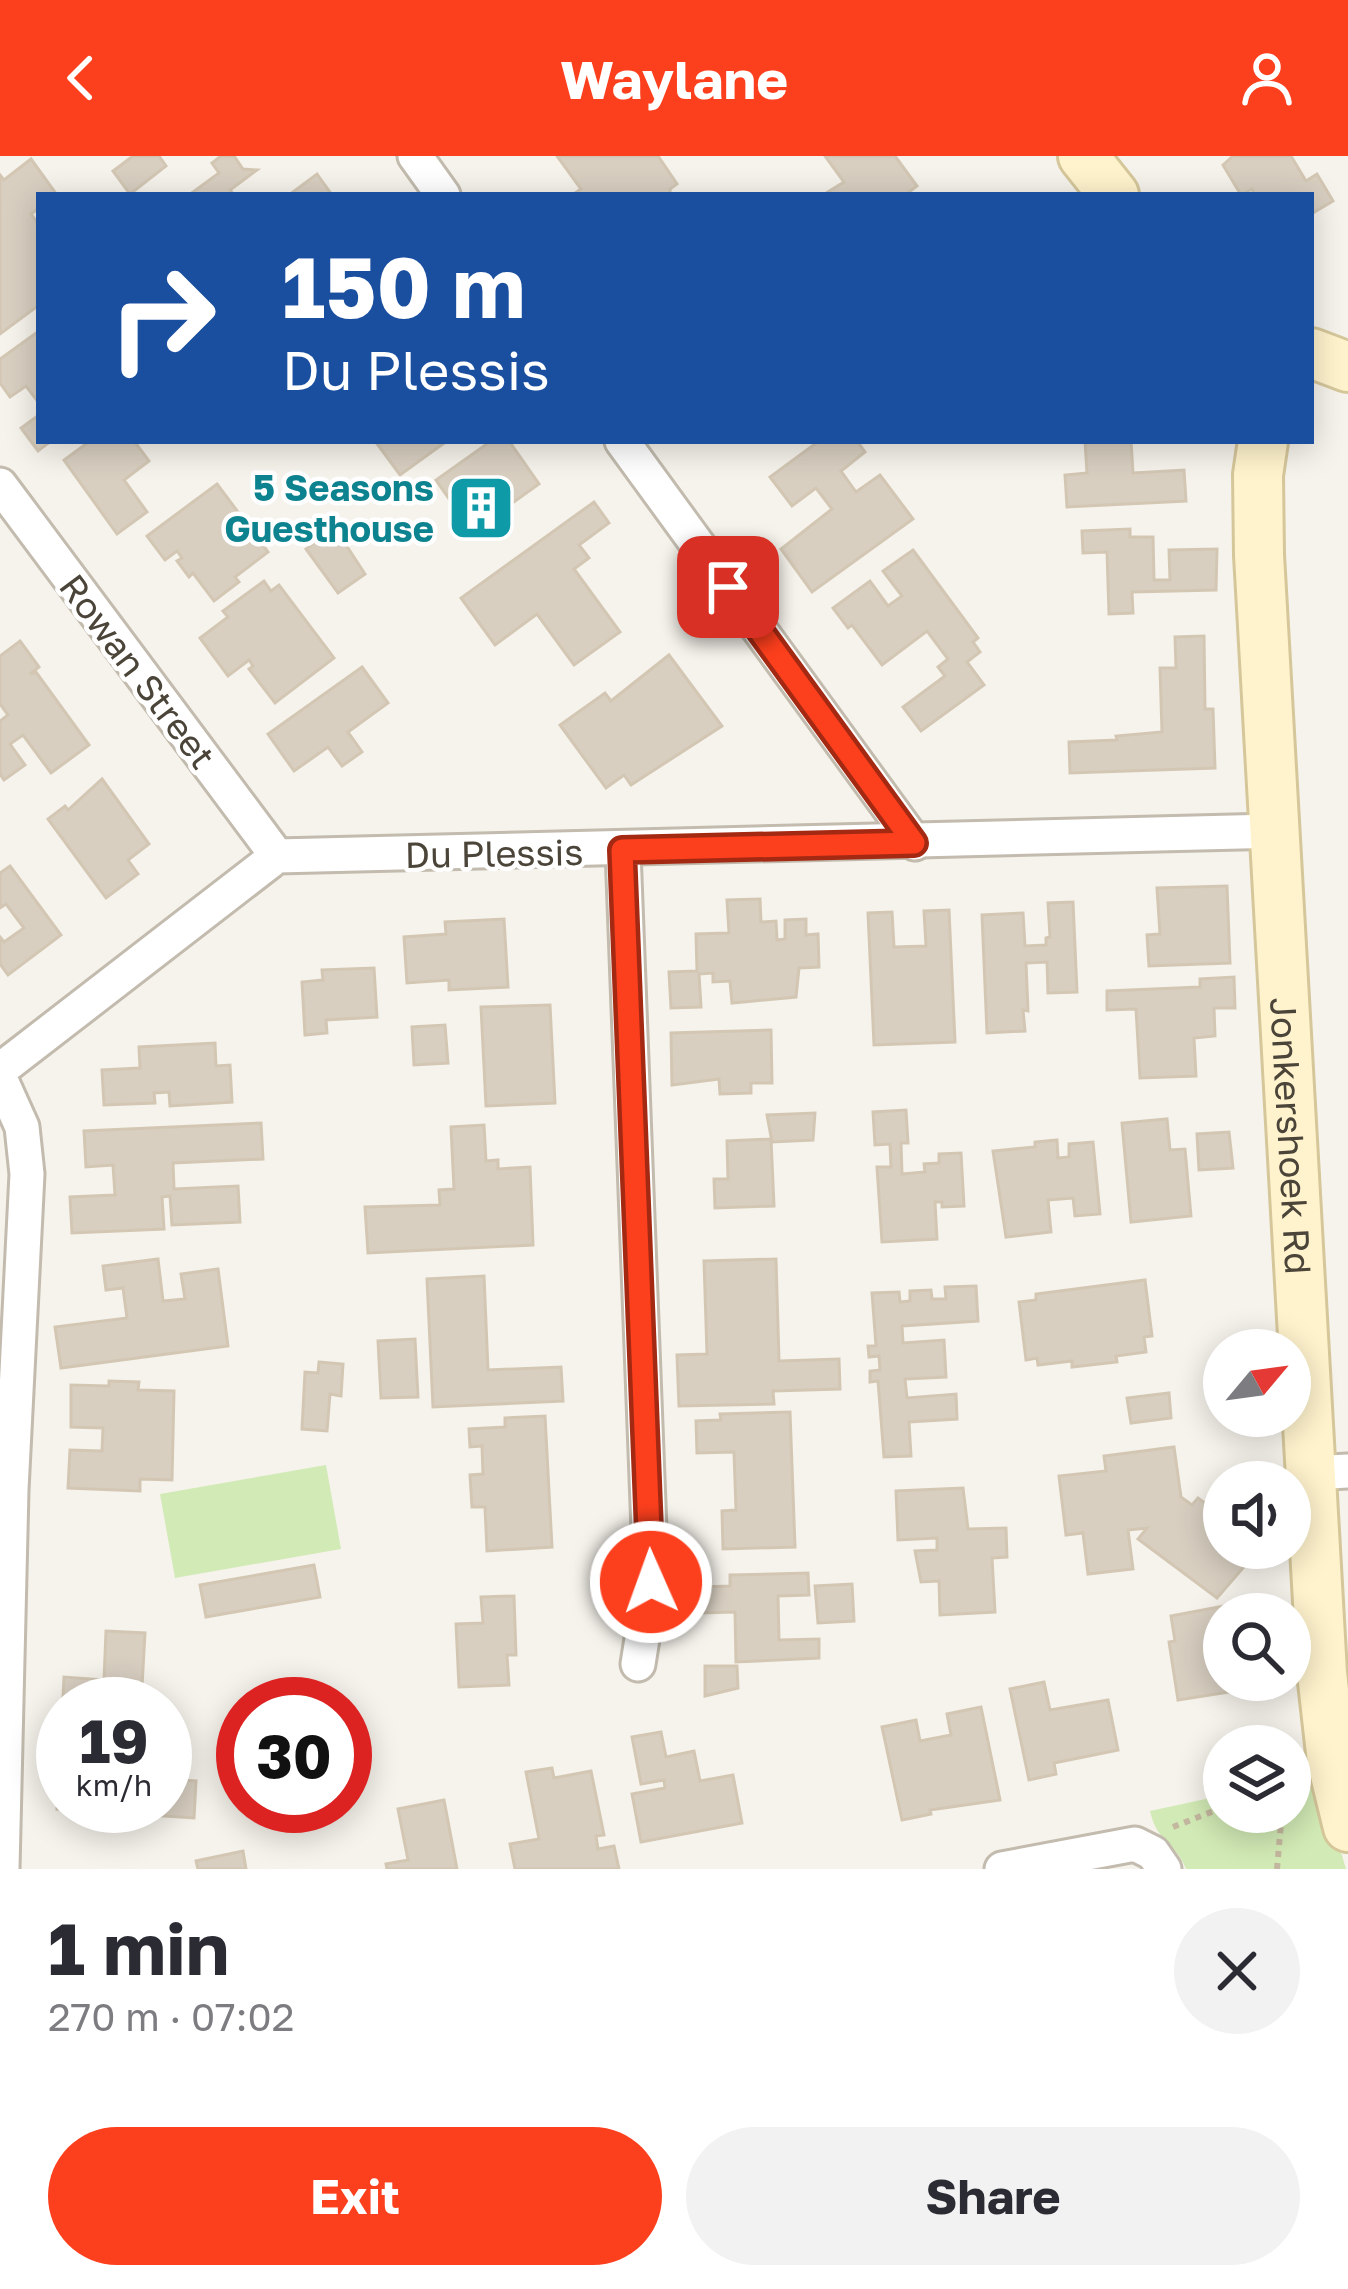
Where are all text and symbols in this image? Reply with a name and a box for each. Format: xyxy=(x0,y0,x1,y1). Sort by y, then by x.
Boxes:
icon: back xyxy=(48,45,114,111)
icon: person xyxy=(1234,45,1300,111)
text: Waylane xyxy=(560,46,788,111)
text: 150 m xyxy=(282,236,526,336)
icon: right xyxy=(84,240,240,396)
text: Du Plessis xyxy=(282,337,550,402)
place label: 5 Seasons Guesthouse xyxy=(224,466,434,550)
building icon: 5 Seasons Guesthouse xyxy=(446,473,516,543)
pin xyxy=(677,536,779,638)
icon: arrive xyxy=(695,554,761,620)
street label: Rowan Street xyxy=(51,565,225,777)
street label: Du Plessis xyxy=(404,830,584,876)
street label: Jonkershoek Rd xyxy=(1262,996,1321,1276)
north arrow xyxy=(1203,1329,1311,1437)
map controls xyxy=(1203,1329,1311,1833)
button: sound xyxy=(1203,1461,1311,1569)
position arrow xyxy=(588,1519,714,1645)
button: search xyxy=(1203,1593,1311,1701)
speed limit sign: 30 xyxy=(216,1677,372,1833)
text: 19 xyxy=(79,1704,148,1776)
button: layers xyxy=(1203,1725,1311,1833)
text: km/h xyxy=(76,1767,152,1803)
text: 1 min xyxy=(48,1904,229,1991)
button: close xyxy=(1174,1908,1300,2034)
text: 270 m · 07:02 xyxy=(48,1993,294,2040)
button: Exit xyxy=(48,2127,662,2265)
button: Share xyxy=(686,2127,1300,2265)

